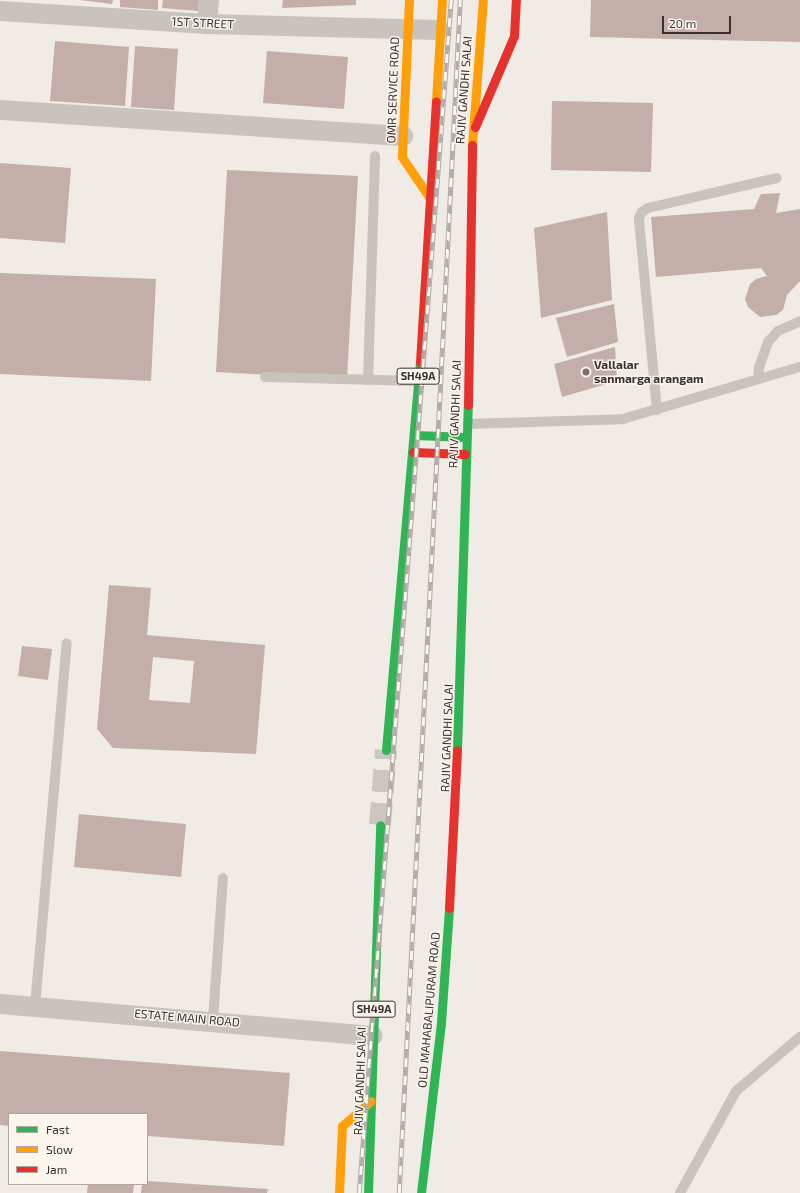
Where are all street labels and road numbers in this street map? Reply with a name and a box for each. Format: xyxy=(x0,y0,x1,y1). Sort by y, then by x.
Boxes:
street label: 1ST STREET xyxy=(171,14,235,32)
street label: RAJIV GANDHI SALAI xyxy=(453,35,475,145)
street label: OMR SERVICE ROAD xyxy=(384,36,402,144)
street label: RAJIV GANDHI SALAI xyxy=(446,360,464,468)
road number: SH49A xyxy=(396,367,440,385)
street label: RAJIV GANDHI SALAI xyxy=(438,684,456,792)
street label: OLD MAHABALIPURAM ROAD xyxy=(415,931,443,1089)
road number: SH49A xyxy=(352,1000,396,1018)
street label: ESTATE MAIN ROAD xyxy=(134,1006,240,1030)
street label: RAJIV GANDHI SALAI xyxy=(351,1027,369,1135)

